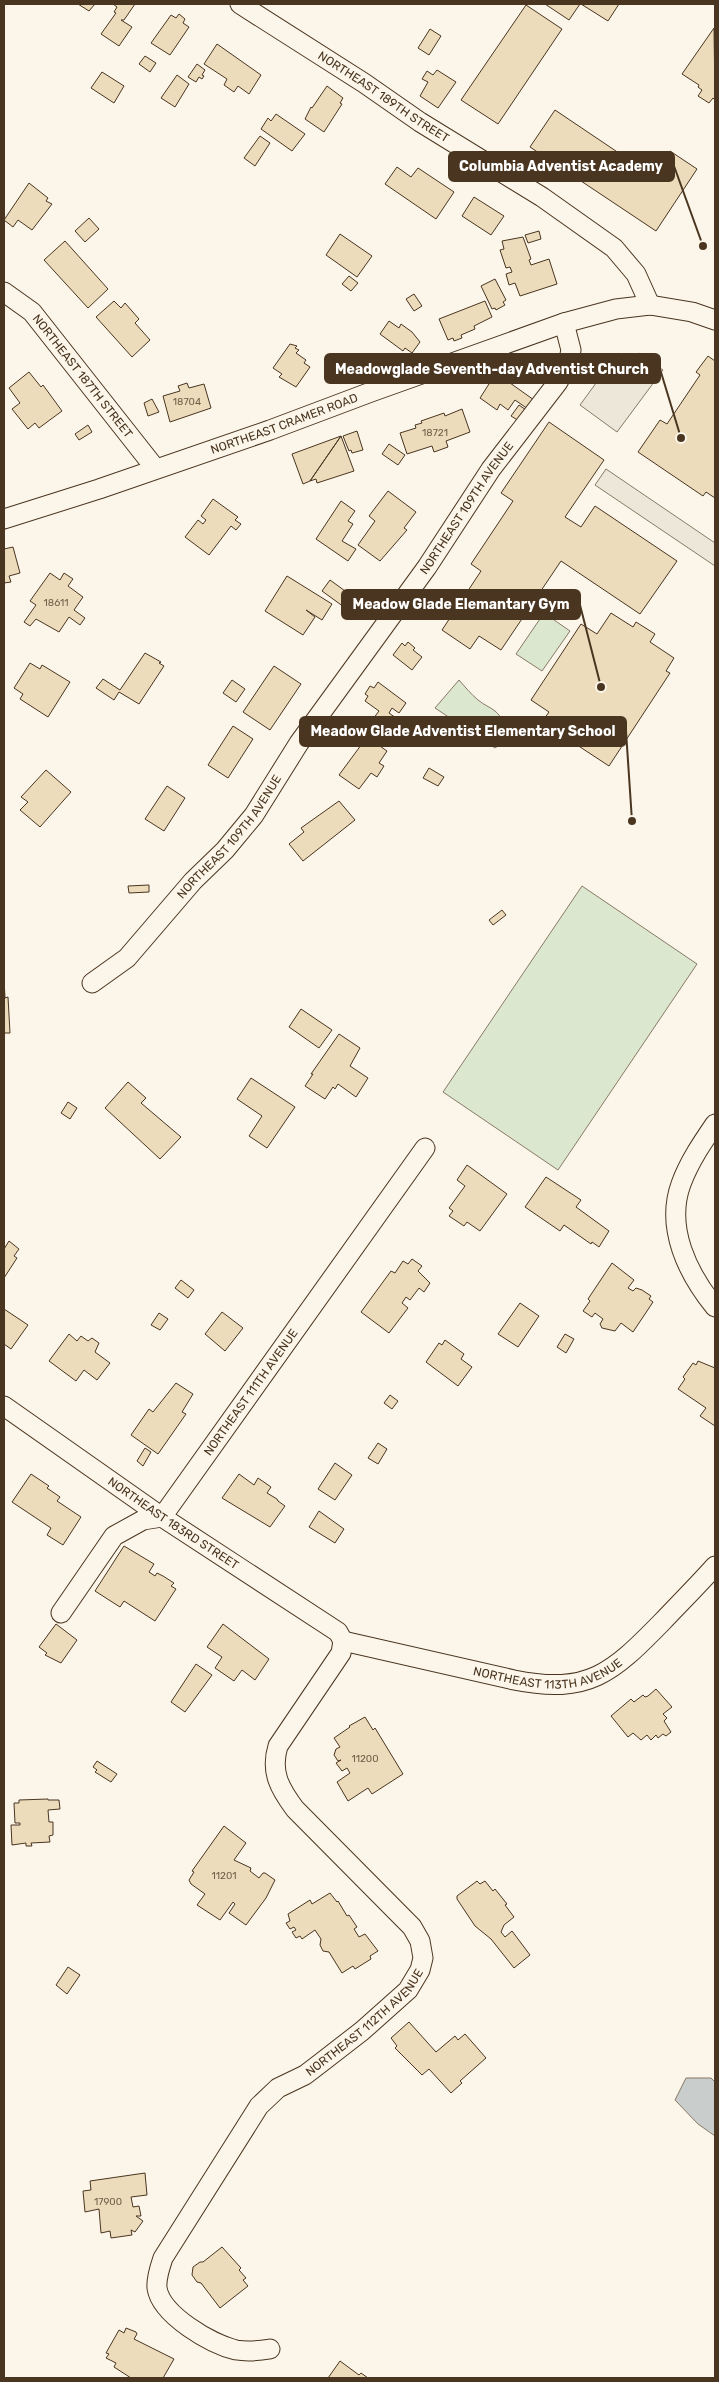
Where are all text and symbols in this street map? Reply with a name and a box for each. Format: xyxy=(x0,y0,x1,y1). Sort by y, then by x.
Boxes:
street label: NORTHEAST 189TH STREET xyxy=(315,49,452,145)
callout: Columbia Adventist Academy xyxy=(449,152,674,181)
text: Columbia Adventist Academy xyxy=(459,158,664,175)
street label: NORTHEAST 187TH STREET xyxy=(30,312,135,441)
callout: Meadowglade Seventh-day Adventist Church xyxy=(325,354,660,383)
text: Meadowglade Seventh-day Adventist Church xyxy=(335,361,649,378)
street label: NORTHEAST CRAMER ROAD xyxy=(209,391,360,457)
house number: 18704 xyxy=(173,396,201,408)
house number: 18721 xyxy=(422,427,448,439)
street label: NORTHEAST 109TH AVENUE xyxy=(417,439,516,577)
callout: Meadow Glade Elemantary Gym xyxy=(342,590,580,619)
text: Meadow Glade Elemantary Gym xyxy=(353,596,570,613)
house number: 18611 xyxy=(44,597,69,609)
callout: Meadow Glade Adventist Elementary School xyxy=(300,717,626,746)
text: Meadow Glade Adventist Elementary School xyxy=(311,723,615,740)
street label: NORTHEAST 109TH AVENUE xyxy=(174,772,284,901)
street label: NORTHEAST 111TH AVENUE xyxy=(201,1326,301,1458)
street label: NORTHEAST 183RD STREET xyxy=(105,1474,241,1572)
street label: NORTHEAST 113TH AVENUE xyxy=(472,1655,625,1692)
house number: 11200 xyxy=(351,1753,379,1765)
house number: 11201 xyxy=(211,1870,237,1882)
street label: NORTHEAST 112TH AVENUE xyxy=(303,1966,426,2079)
house number: 17900 xyxy=(94,2196,122,2208)

